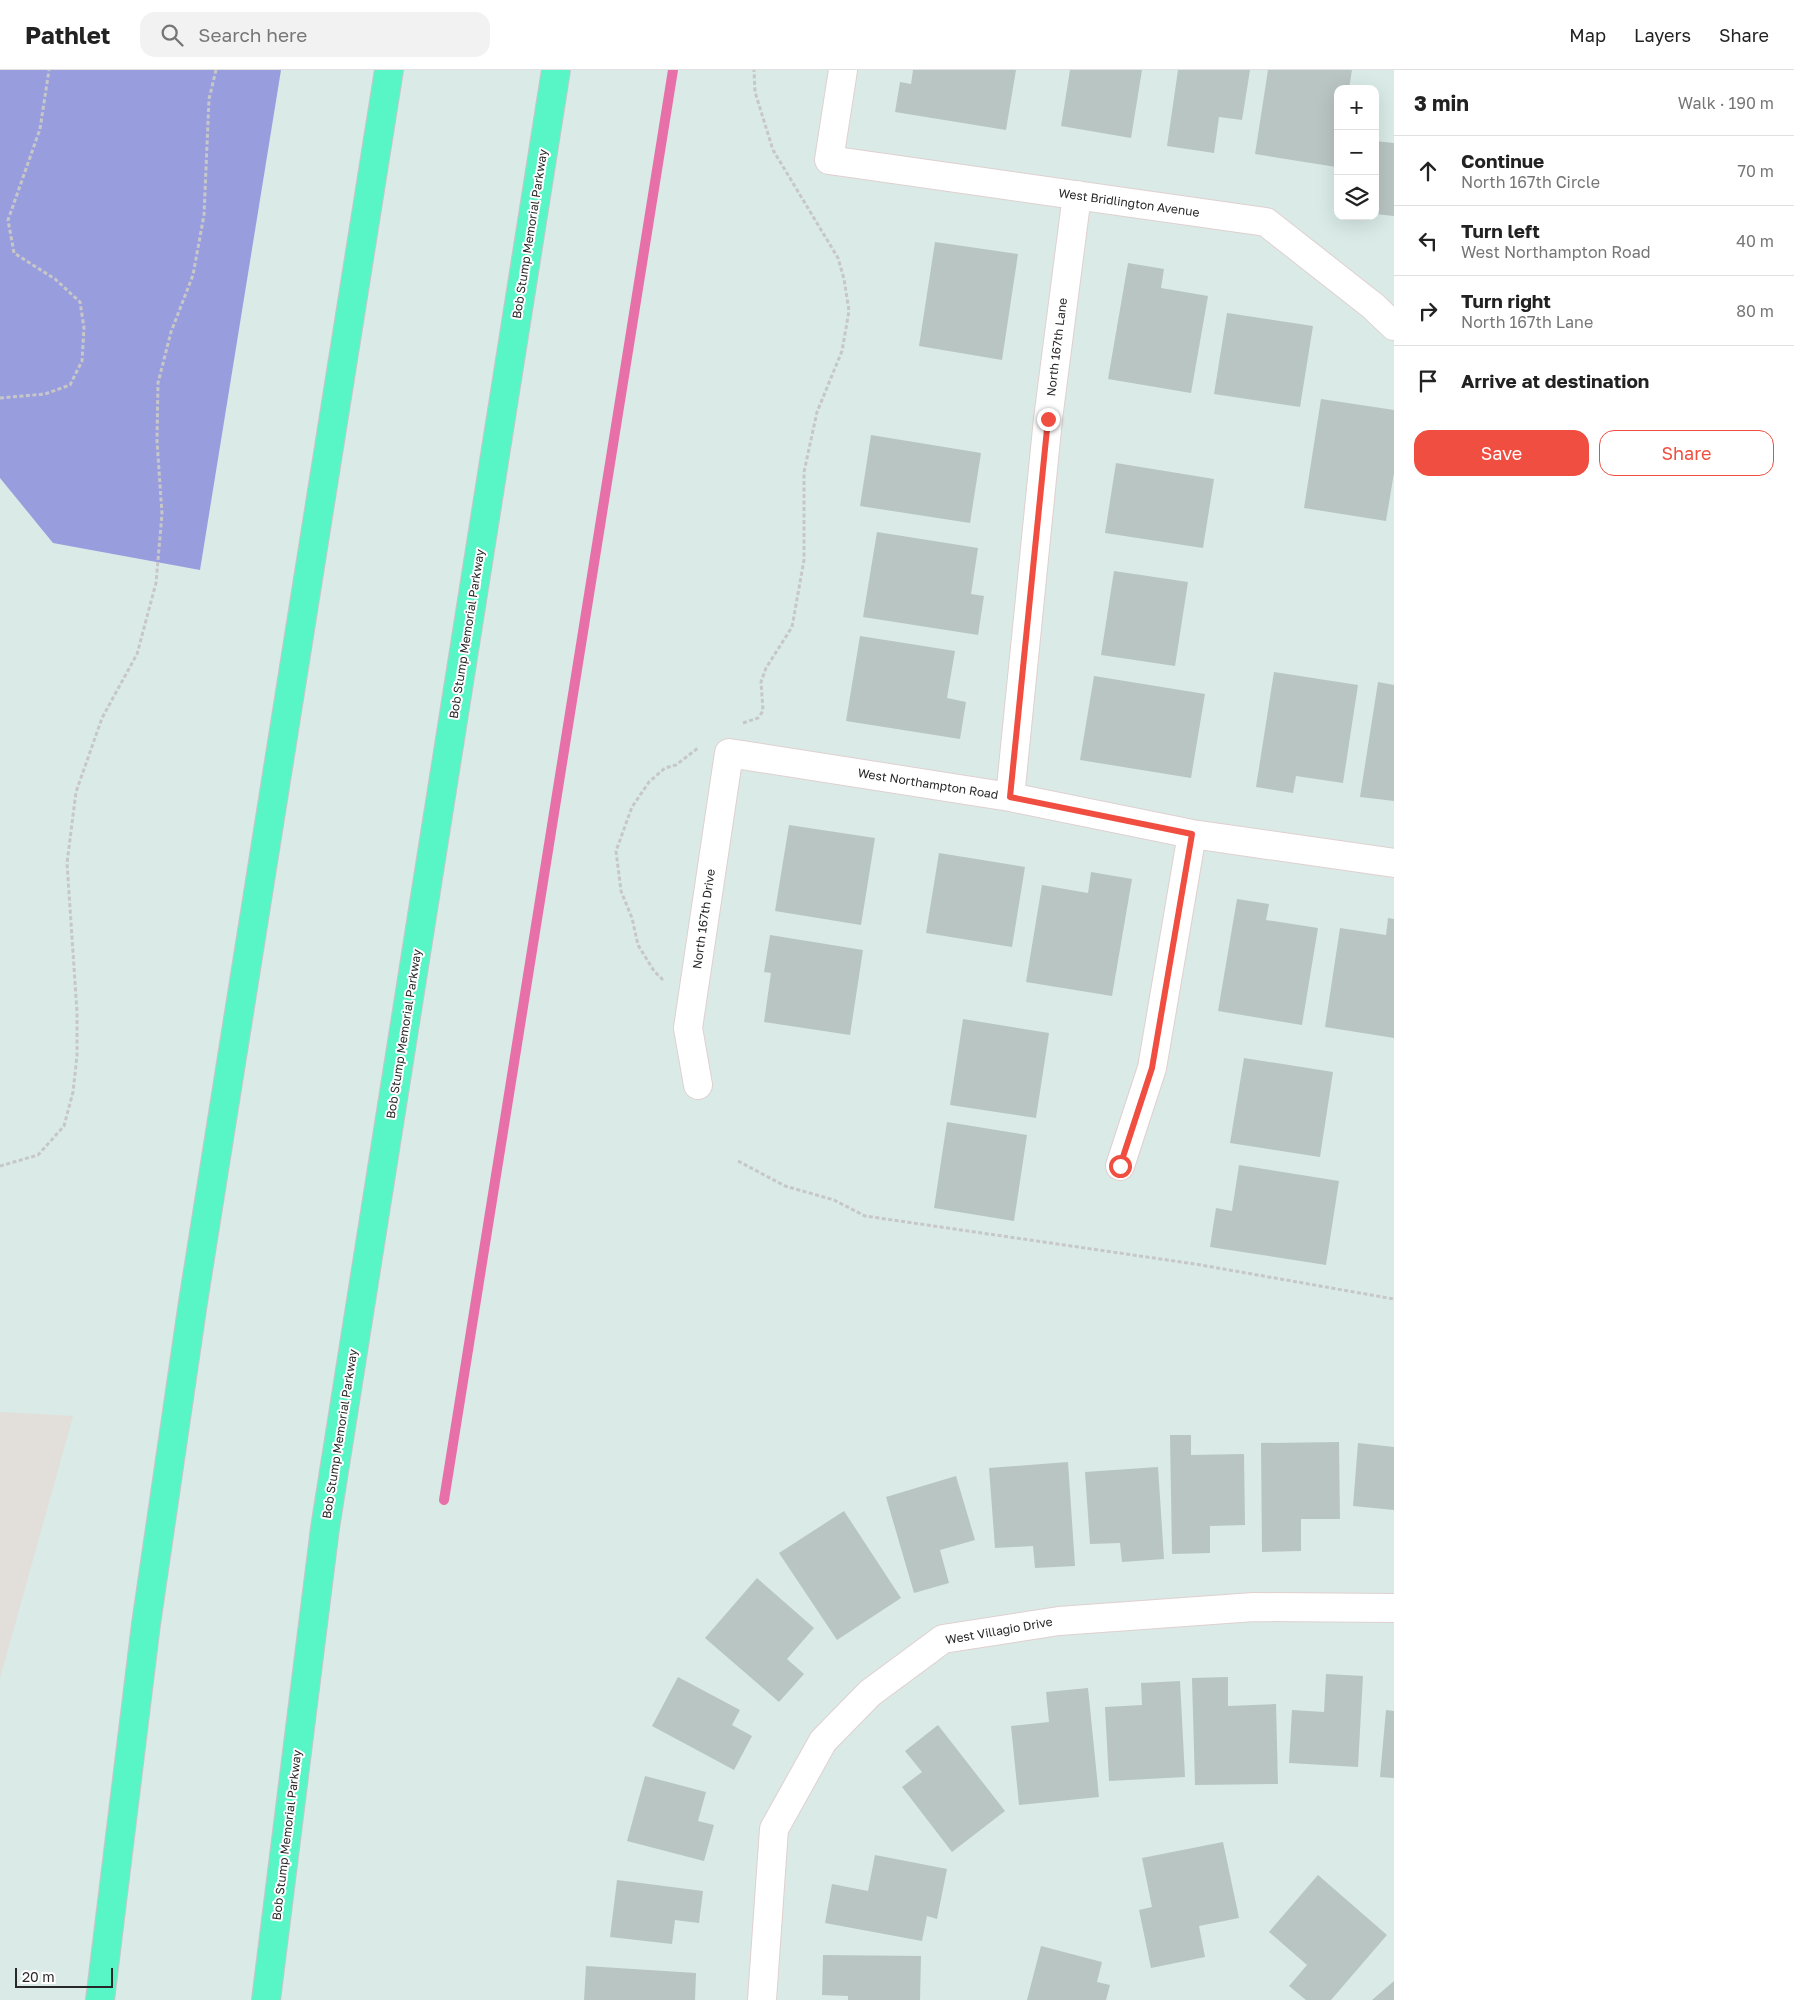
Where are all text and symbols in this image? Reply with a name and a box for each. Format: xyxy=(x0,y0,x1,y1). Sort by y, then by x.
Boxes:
search box xyxy=(140,12,490,57)
text: Pathlet xyxy=(25,20,110,49)
icon: search xyxy=(158,21,186,49)
text: Search here xyxy=(198,23,307,46)
text: Map xyxy=(1569,24,1606,46)
text: Layers xyxy=(1634,24,1691,46)
text: Share xyxy=(1719,24,1769,46)
map controls xyxy=(1334,85,1379,220)
button: + xyxy=(1334,85,1379,130)
text: 3 min xyxy=(1414,90,1469,116)
text: Walk · 190 m xyxy=(1678,93,1774,113)
button: − xyxy=(1334,130,1379,175)
street label: Bob Stump Memorial Parkway xyxy=(509,148,550,320)
text: Continue xyxy=(1461,149,1544,172)
icon: ahead xyxy=(1414,157,1442,185)
text: 70 m xyxy=(1737,161,1774,181)
text: North 167th Circle xyxy=(1461,172,1600,192)
button: layers xyxy=(1334,175,1379,220)
street label: West Bridlington Avenue xyxy=(1058,185,1200,220)
text: Turn left xyxy=(1461,219,1540,242)
icon: left xyxy=(1414,227,1442,255)
text: 40 m xyxy=(1736,231,1774,251)
text: West Northampton Road xyxy=(1461,242,1651,262)
text: Turn right xyxy=(1461,289,1551,312)
street label: North 167th Lane xyxy=(1043,297,1070,397)
icon: right xyxy=(1414,297,1442,325)
text: 80 m xyxy=(1736,301,1774,321)
text: North 167th Lane xyxy=(1461,312,1593,332)
icon: arrive xyxy=(1414,367,1442,395)
text: Arrive at destination xyxy=(1461,369,1649,392)
route end xyxy=(1037,408,1060,431)
button: Save xyxy=(1414,430,1589,476)
button: Share xyxy=(1599,430,1774,476)
street label: Bob Stump Memorial Parkway xyxy=(446,548,487,720)
street label: West Northampton Road xyxy=(857,765,999,802)
street label: North 167th Drive xyxy=(689,868,718,970)
street label: Bob Stump Memorial Parkway xyxy=(383,948,424,1120)
route start xyxy=(1109,1155,1132,1178)
street label: Bob Stump Memorial Parkway xyxy=(319,1348,360,1520)
street label: West Villagio Drive xyxy=(944,1614,1054,1647)
street label: Bob Stump Memorial Parkway xyxy=(269,1749,304,1921)
scale bar xyxy=(15,1965,112,1988)
text: 20 m xyxy=(22,1968,55,1985)

